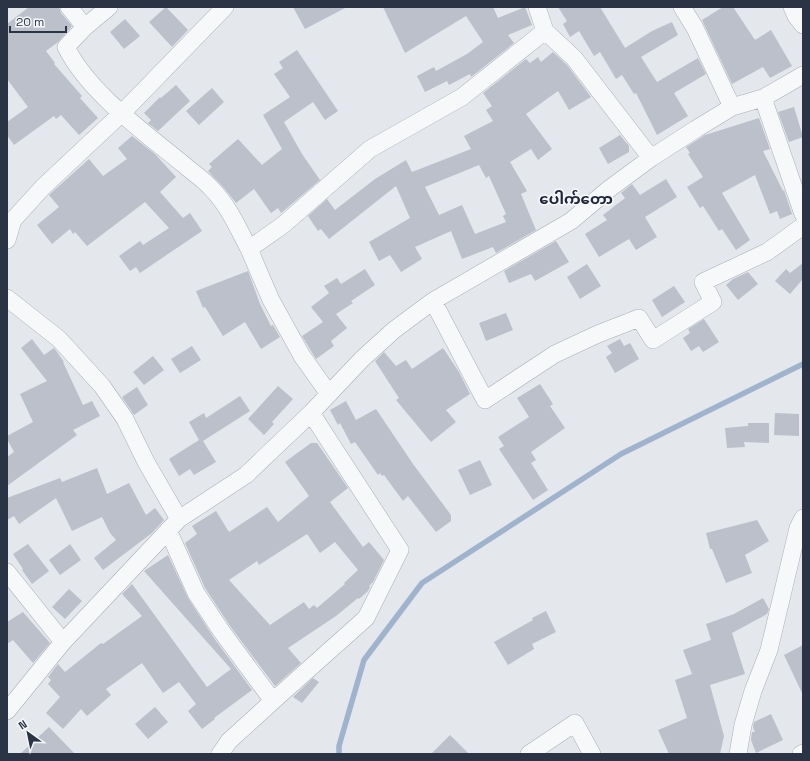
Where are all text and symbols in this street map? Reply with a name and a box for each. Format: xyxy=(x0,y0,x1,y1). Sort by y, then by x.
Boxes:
scale bar xyxy=(10,8,66,34)
text: 20 m xyxy=(16,14,44,30)
district label: ပေါက်တော xyxy=(539,189,613,208)
north arrow xyxy=(8,713,48,753)
text: N xyxy=(16,717,29,732)

